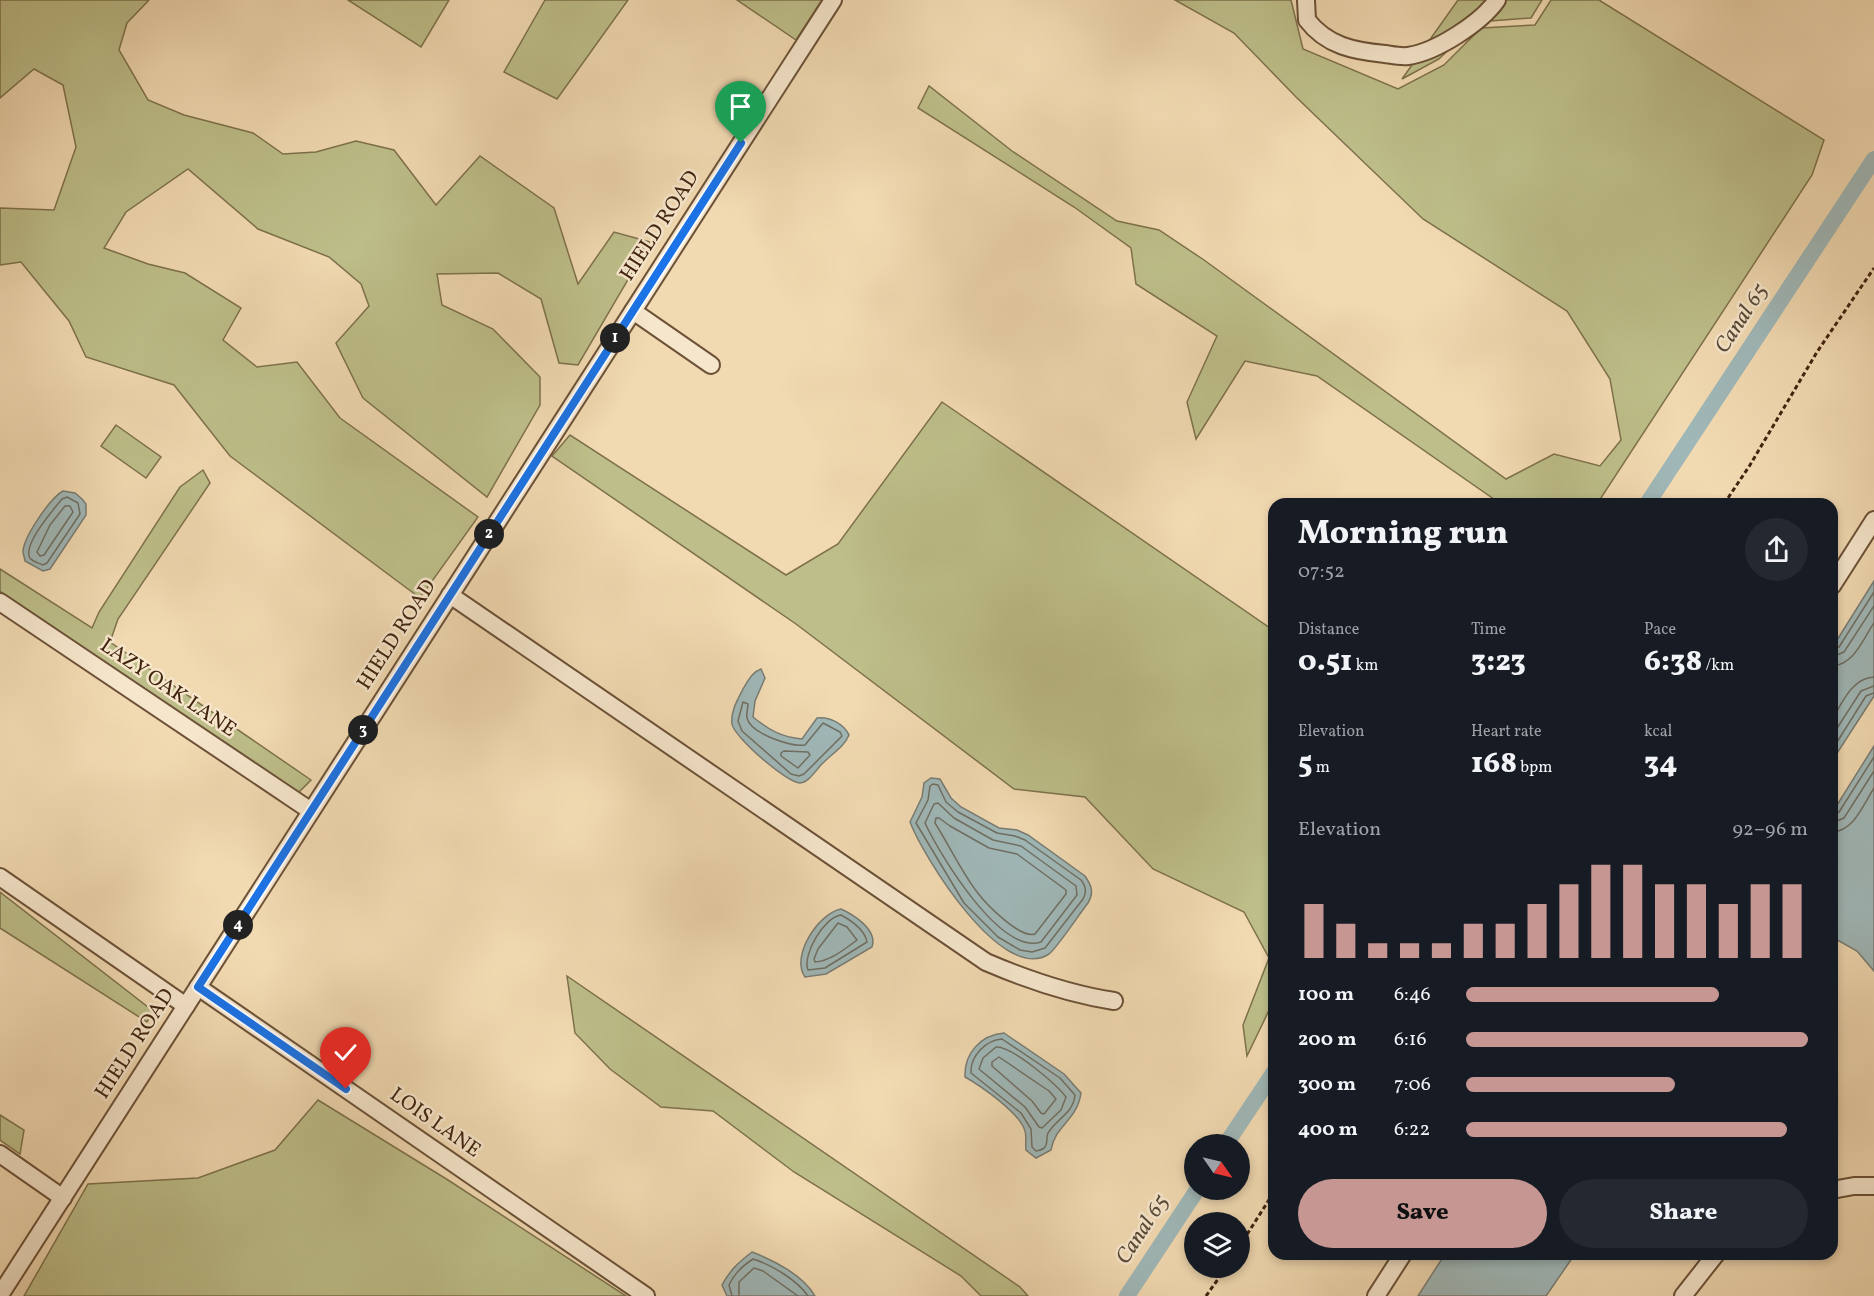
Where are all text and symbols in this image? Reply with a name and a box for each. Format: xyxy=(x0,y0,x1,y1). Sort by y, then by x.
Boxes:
pin xyxy=(715,81,766,143)
icon: arrive xyxy=(724,90,757,123)
street label: HIELD ROAD xyxy=(613,165,707,287)
water label: Canal 65 xyxy=(1708,278,1776,360)
pin: 1 xyxy=(600,323,630,353)
text: 1 xyxy=(612,327,618,349)
text: Morning run xyxy=(1298,512,1508,558)
button: share xyxy=(1745,518,1808,581)
pin: 2 xyxy=(474,519,504,549)
text: 2 xyxy=(485,523,493,545)
text: 07:52 xyxy=(1298,558,1345,586)
street label: HIELD ROAD xyxy=(350,574,444,696)
text: Distance xyxy=(1298,619,1359,641)
text: Time xyxy=(1471,619,1506,641)
text: Pace xyxy=(1644,619,1676,641)
street label: LAZY OAK LANE xyxy=(94,632,242,744)
text: 0.51 xyxy=(1298,641,1352,683)
text: 3:23 xyxy=(1471,641,1526,683)
text: 6:38 xyxy=(1644,641,1702,683)
text: km xyxy=(1352,655,1378,677)
text: /km xyxy=(1702,655,1734,677)
pin: 3 xyxy=(348,715,378,745)
text: 3 xyxy=(359,719,367,741)
text: Elevation xyxy=(1298,721,1365,743)
text: Heart rate xyxy=(1471,721,1542,743)
text: kcal xyxy=(1644,721,1672,743)
text: 5 xyxy=(1298,743,1312,785)
text: 168 xyxy=(1471,743,1517,785)
text: 34 xyxy=(1644,743,1677,785)
text: m xyxy=(1312,757,1330,779)
text: bpm xyxy=(1517,757,1552,779)
text: Elevation xyxy=(1298,816,1381,844)
text: 92–96 m xyxy=(1733,816,1808,844)
pin: 4 xyxy=(223,910,253,940)
text: 4 xyxy=(233,914,243,936)
text: 100 m xyxy=(1298,981,1354,1009)
text: 6:46 xyxy=(1394,981,1431,1009)
street label: HIELD ROAD xyxy=(88,983,182,1105)
text: 200 m xyxy=(1298,1026,1356,1054)
text: 6:16 xyxy=(1394,1026,1427,1054)
pin xyxy=(320,1027,371,1089)
icon: check xyxy=(329,1036,362,1069)
text: 300 m xyxy=(1298,1071,1356,1099)
text: 7:06 xyxy=(1394,1071,1431,1099)
street label: LOIS LANE xyxy=(384,1081,486,1165)
text: 400 m xyxy=(1298,1116,1358,1144)
text: 6:22 xyxy=(1394,1116,1430,1144)
north arrow xyxy=(1184,1134,1250,1200)
map controls xyxy=(1184,1134,1250,1278)
button: Save xyxy=(1298,1179,1547,1248)
button: Share xyxy=(1559,1179,1808,1248)
water label: Canal 65 xyxy=(1109,1189,1177,1271)
button: layers xyxy=(1184,1212,1250,1278)

